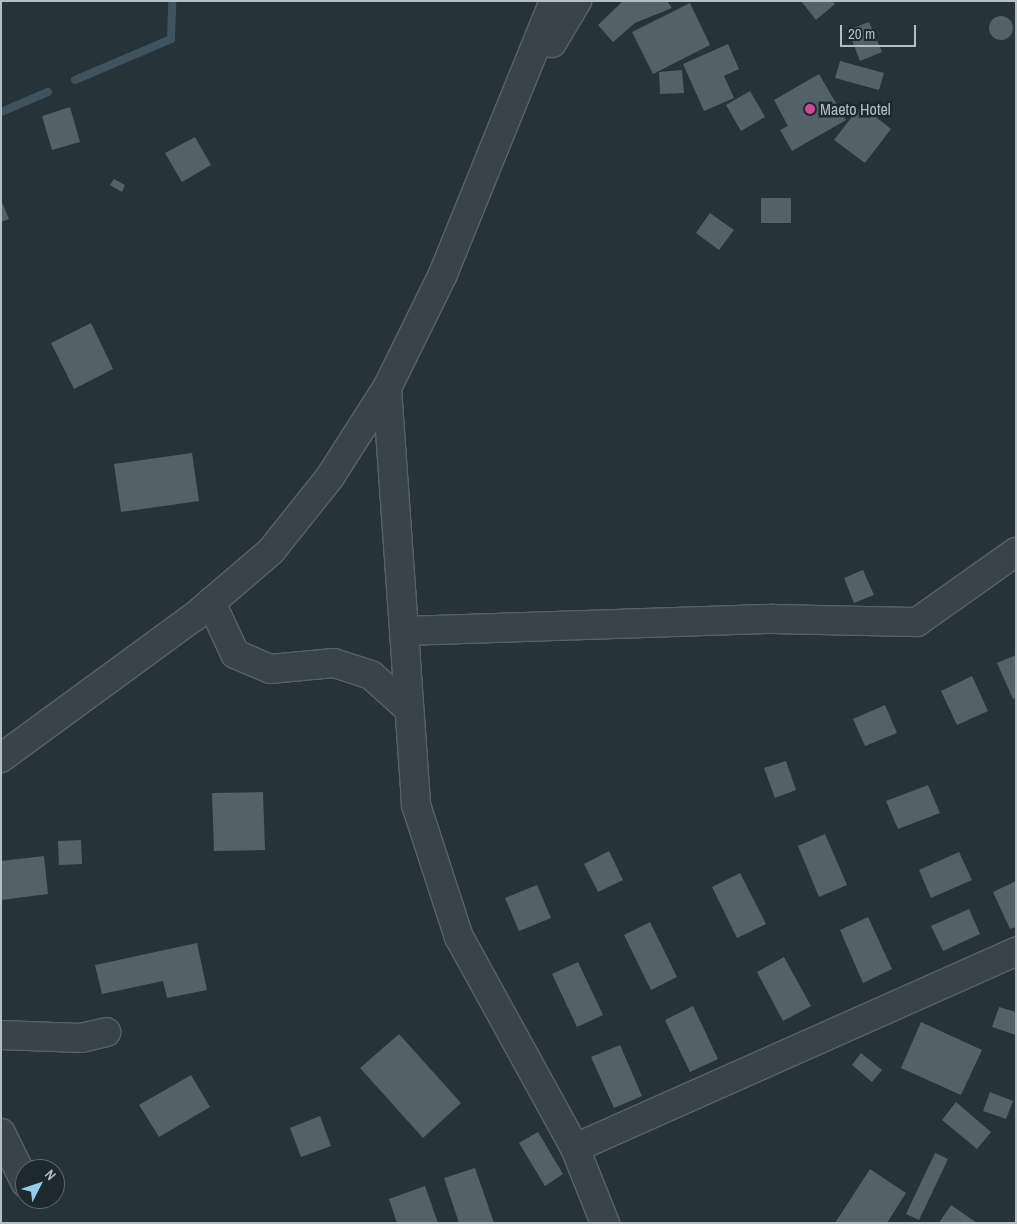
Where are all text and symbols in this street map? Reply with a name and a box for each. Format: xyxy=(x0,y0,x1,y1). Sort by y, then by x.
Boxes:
scale bar xyxy=(842,15,918,47)
text: 20 m xyxy=(848,23,875,44)
place label: Maeto Hotel xyxy=(820,99,891,119)
marker: Maeto Hotel xyxy=(804,103,816,115)
north arrow xyxy=(15,1159,65,1209)
text: N xyxy=(41,1166,60,1184)

